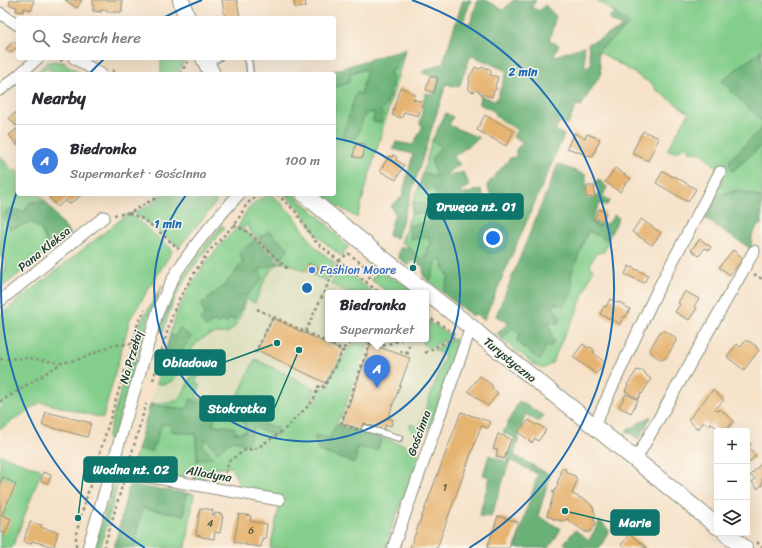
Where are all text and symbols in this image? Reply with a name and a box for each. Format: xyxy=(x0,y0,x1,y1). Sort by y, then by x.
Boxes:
search box xyxy=(16,16,336,60)
text: Search here xyxy=(62,25,141,51)
icon: search xyxy=(30,27,52,49)
text: 2 min xyxy=(507,61,538,83)
text: Nearby xyxy=(32,83,86,113)
text: Biedronka xyxy=(70,136,136,162)
text: A xyxy=(41,149,49,172)
text: 100 m xyxy=(285,149,320,172)
text: Supermarket · Gościnna xyxy=(70,162,206,185)
callout: Drwęca nż. 01 xyxy=(428,194,523,219)
text: Drwęca nż. 01 xyxy=(436,195,516,218)
text: 1 min xyxy=(154,213,182,235)
street label: Pana Kleksa xyxy=(12,221,76,277)
your location xyxy=(483,228,503,248)
place label: Fashion Moore xyxy=(320,259,396,281)
marker: Fashion Moore xyxy=(307,265,317,275)
centre of rings xyxy=(300,281,314,295)
popup xyxy=(325,290,429,342)
text: Biedronka xyxy=(340,292,406,318)
text: Supermarket xyxy=(340,318,414,341)
street label: Na Przełaj xyxy=(113,327,149,386)
street label: Turystyczna xyxy=(478,331,542,389)
callout: Obiadowa xyxy=(155,350,225,375)
text: Obiadowa xyxy=(162,351,218,374)
pin: A xyxy=(364,355,390,388)
callout: Stokrotka xyxy=(200,396,274,421)
text: Stokrotka xyxy=(207,397,267,420)
street label: Gościnna xyxy=(401,407,437,459)
map controls xyxy=(714,428,750,536)
button: + xyxy=(714,428,750,464)
callout: Wodna nż. 02 xyxy=(84,457,177,482)
text: Wodna nż. 02 xyxy=(93,458,170,481)
street label: Alladyna xyxy=(184,459,234,489)
button: − xyxy=(714,464,750,500)
house number: 1 xyxy=(443,479,447,497)
button: layers xyxy=(714,500,750,536)
callout: Marie xyxy=(611,510,659,535)
text: Marie xyxy=(618,511,652,534)
house number: 4 xyxy=(207,515,213,533)
house number: 6 xyxy=(248,522,254,540)

